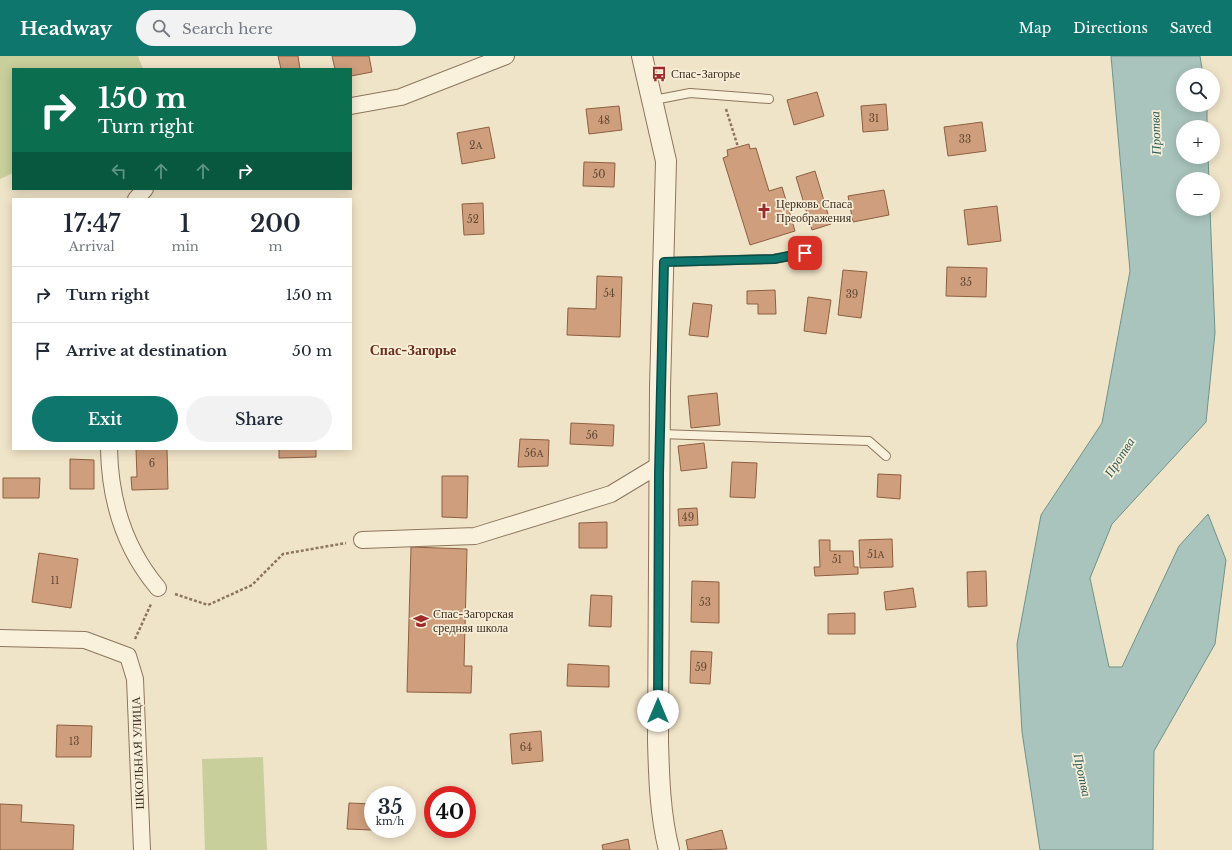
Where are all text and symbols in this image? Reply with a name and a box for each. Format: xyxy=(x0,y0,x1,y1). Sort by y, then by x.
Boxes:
search box xyxy=(136,10,416,46)
text: Headway xyxy=(20,17,112,40)
icon: search xyxy=(150,17,172,39)
text: Search here xyxy=(182,19,273,38)
text: Map xyxy=(1019,19,1051,37)
text: Directions xyxy=(1073,19,1148,37)
text: Saved xyxy=(1170,19,1212,37)
bus stop icon: Спас-Загорье xyxy=(650,65,668,83)
place label: Спас-Загорье xyxy=(671,66,740,81)
map controls xyxy=(1176,68,1220,216)
button: search xyxy=(1176,68,1220,112)
text: 150 m xyxy=(98,81,186,116)
icon: right xyxy=(32,84,84,136)
water label: Протва xyxy=(1146,110,1165,156)
house number: 31 xyxy=(869,112,879,125)
house number: 48 xyxy=(598,114,610,127)
text: Turn right xyxy=(98,116,194,138)
button: + xyxy=(1176,120,1220,164)
house number: 33 xyxy=(959,133,971,146)
house number: 2А xyxy=(469,139,483,152)
icon: left xyxy=(108,160,130,182)
icon: ahead xyxy=(150,160,172,182)
icon: ahead xyxy=(192,160,214,182)
icon: right xyxy=(234,160,256,182)
house number: 50 xyxy=(593,168,605,181)
button: − xyxy=(1176,172,1220,216)
place label: Церковь Спаса Преображения xyxy=(776,196,853,225)
church icon: Церковь Спаса Преображения xyxy=(755,202,773,220)
text: 17:47 xyxy=(63,209,120,238)
text: 1 xyxy=(180,209,190,238)
text: 200 xyxy=(250,209,301,238)
house number: 52 xyxy=(467,213,479,226)
pin xyxy=(788,236,822,270)
text: Arrival xyxy=(69,238,115,255)
text: min xyxy=(171,238,199,255)
text: m xyxy=(268,238,282,255)
icon: arrive xyxy=(794,242,816,264)
house number: 35 xyxy=(960,276,972,289)
icon: right xyxy=(32,284,54,306)
text: Turn right xyxy=(66,285,149,304)
text: 150 m xyxy=(286,285,332,304)
house number: 54 xyxy=(603,287,615,300)
house number: 39 xyxy=(846,288,858,301)
icon: arrive xyxy=(32,340,54,362)
text: Arrive at destination xyxy=(66,341,227,360)
text: 50 m xyxy=(292,341,332,360)
district label: Спас-Загорье xyxy=(370,341,456,359)
button: Exit xyxy=(32,396,178,442)
button: Share xyxy=(186,396,332,442)
house number: 56 xyxy=(586,429,598,442)
water label: Протва xyxy=(1100,434,1139,481)
house number: 56А xyxy=(524,447,544,460)
house number: 6 xyxy=(149,457,155,470)
house number: 49 xyxy=(682,511,694,524)
house number: 51А xyxy=(867,548,885,561)
house number: 51 xyxy=(832,553,842,566)
house number: 11 xyxy=(51,574,59,587)
house number: 53 xyxy=(699,596,711,609)
place label: Спас-Загорская средняя школа xyxy=(433,606,514,635)
school or university icon: Спас-Загорская средняя школа xyxy=(412,612,430,630)
house number: 59 xyxy=(695,661,707,674)
position arrow xyxy=(637,690,679,732)
street label: ШКОЛЬНАЯ УЛИЦА xyxy=(128,696,147,810)
house number: 13 xyxy=(69,735,79,748)
house number: 64 xyxy=(520,741,532,754)
water label: Протва xyxy=(1069,751,1095,799)
speed limit sign: 40 xyxy=(424,786,476,838)
text: 35 xyxy=(378,795,402,819)
text: km/h xyxy=(376,815,404,828)

